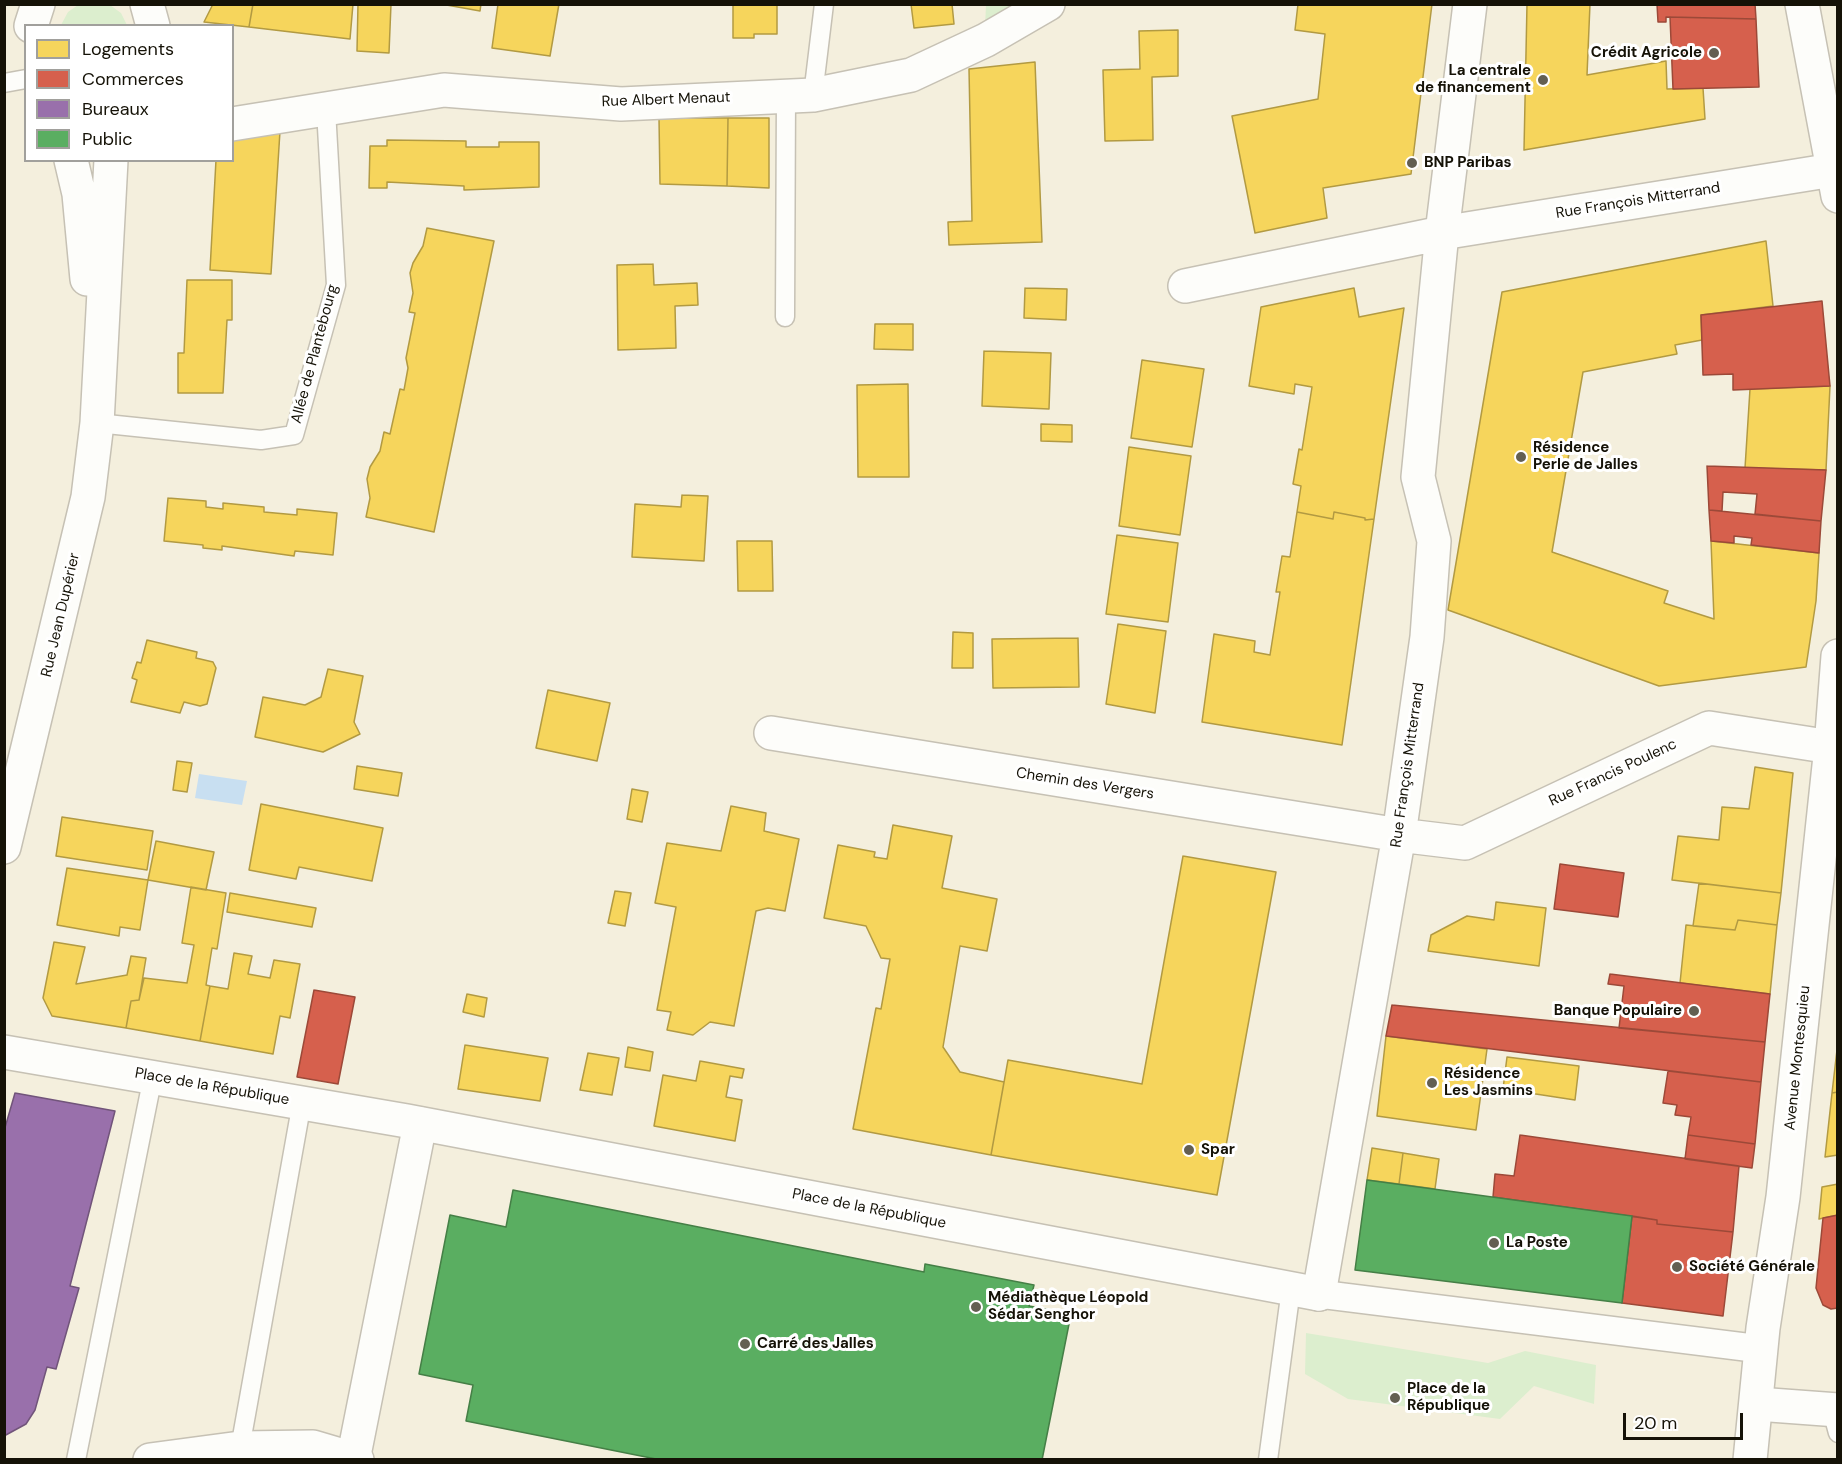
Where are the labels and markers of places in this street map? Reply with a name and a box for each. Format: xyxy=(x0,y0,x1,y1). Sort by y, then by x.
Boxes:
place label: Crédit Agricole xyxy=(1591,44,1702,62)
marker: Crédit Agricole xyxy=(1707,46,1721,60)
place label: La centrale de financement xyxy=(1415,62,1531,97)
marker: La centrale de financement xyxy=(1536,73,1550,87)
place label: BNP Paribas xyxy=(1424,154,1512,172)
marker: BNP Paribas xyxy=(1405,156,1419,170)
place label: Résidence Perle de Jalles xyxy=(1533,439,1638,474)
marker: Résidence Perle de Jalles xyxy=(1514,450,1528,464)
place label: Banque Populaire xyxy=(1554,1002,1682,1020)
marker: Banque Populaire xyxy=(1687,1004,1701,1018)
place label: Résidence Les Jasmins xyxy=(1444,1065,1533,1100)
marker: Résidence Les Jasmins xyxy=(1425,1076,1439,1090)
place label: Spar xyxy=(1201,1141,1235,1159)
marker: Spar xyxy=(1182,1143,1196,1157)
place label: La Poste xyxy=(1506,1234,1568,1252)
marker: La Poste xyxy=(1487,1236,1501,1250)
place label: Société Générale xyxy=(1689,1258,1815,1276)
marker: Société Générale xyxy=(1670,1260,1684,1274)
place label: Médiathèque Léopold Sédar Senghor xyxy=(988,1289,1148,1324)
marker: Médiathèque Léopold Sédar Senghor xyxy=(969,1300,983,1314)
place label: Carré des Jalles xyxy=(757,1335,874,1353)
marker: Carré des Jalles xyxy=(738,1337,752,1351)
place label: Place de la République xyxy=(1407,1380,1490,1415)
marker: Place de la République xyxy=(1388,1391,1402,1405)

